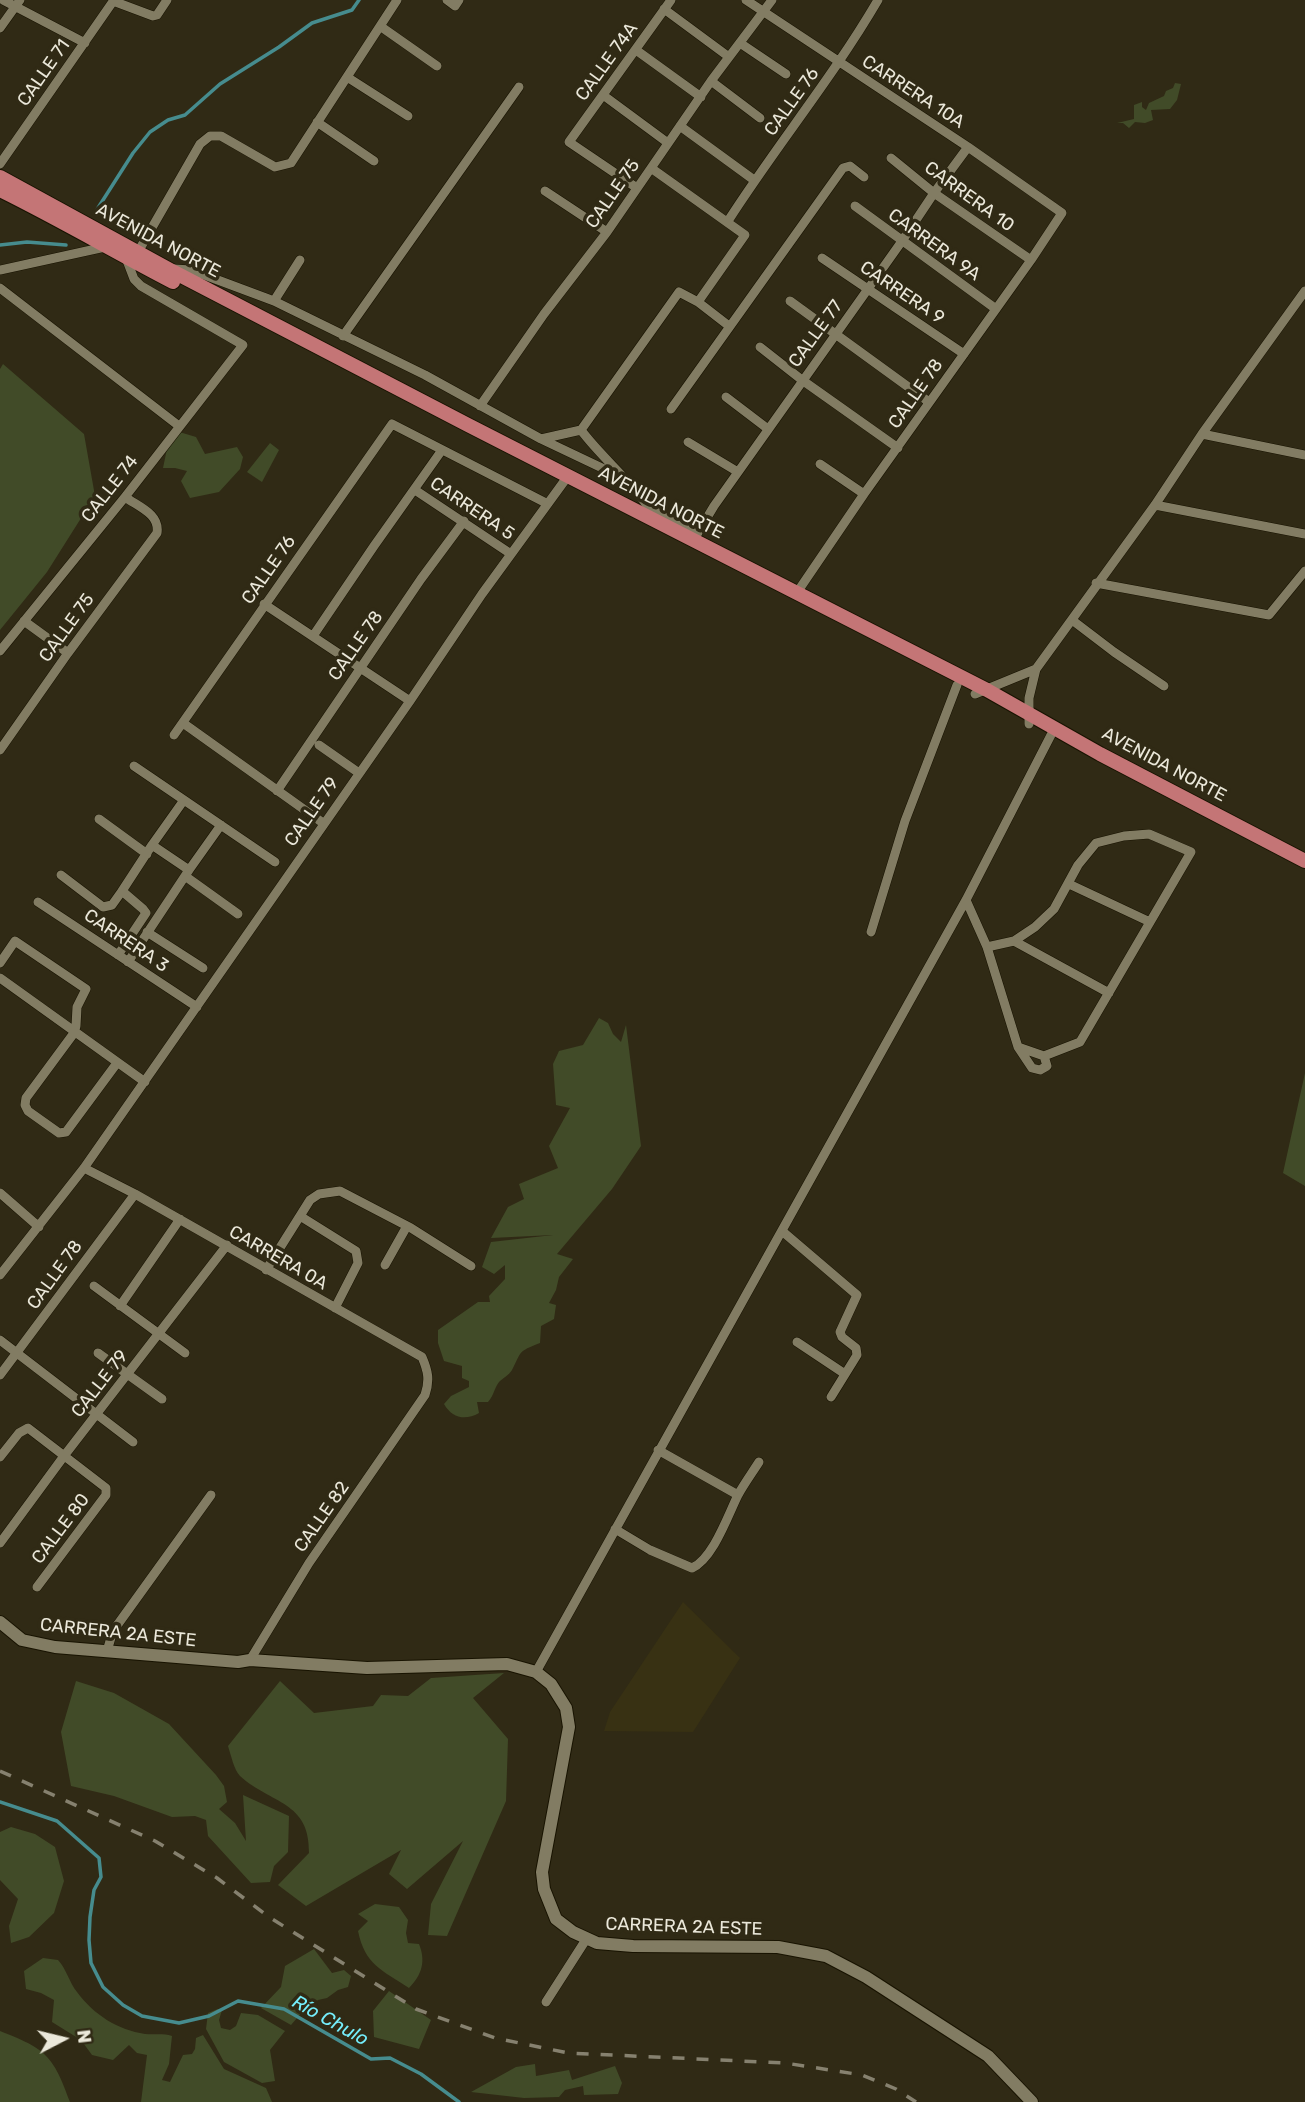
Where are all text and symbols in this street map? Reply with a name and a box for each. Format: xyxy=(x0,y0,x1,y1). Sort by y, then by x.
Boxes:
street label: CALLE 74A xyxy=(571,19,643,105)
street label: CALLE 71 xyxy=(13,35,75,111)
street label: CARRERA 10A xyxy=(858,51,968,133)
street label: CALLE 76 xyxy=(760,64,824,140)
street label: CALLE 75 xyxy=(581,155,645,233)
street label: CARRERA 10 xyxy=(920,157,1018,237)
street label: AVENIDA NORTE xyxy=(92,199,224,283)
street label: CARRERA 9A xyxy=(884,204,984,286)
street label: CARRERA 9 xyxy=(856,257,948,329)
street label: CALLE 77 xyxy=(784,296,848,372)
street label: CALLE 78 xyxy=(884,355,948,433)
street label: CALLE 74 xyxy=(77,451,143,527)
street label: AVENIDA NORTE xyxy=(595,462,727,544)
street label: CARRERA 5 xyxy=(426,473,518,545)
street label: CALLE 76 xyxy=(237,531,301,609)
street label: CALLE 75 xyxy=(35,590,99,666)
street label: CALLE 78 xyxy=(324,607,388,685)
street label: AVENIDA NORTE xyxy=(1098,723,1230,807)
street label: CALLE 79 xyxy=(280,773,344,851)
street label: CARRERA 3 xyxy=(80,905,172,977)
street label: CARRERA 0A xyxy=(225,1221,331,1295)
street label: CALLE 78 xyxy=(23,1236,87,1314)
street label: CALLE 79 xyxy=(67,1346,133,1422)
street label: CALLE 82 xyxy=(290,1477,354,1557)
street label: CALLE 80 xyxy=(28,1490,94,1568)
street label: CARRERA 2A ESTE xyxy=(39,1614,197,1652)
street label: CARRERA 2A ESTE xyxy=(605,1913,763,1941)
water label: Río Chulo xyxy=(288,1991,372,2051)
north arrow xyxy=(28,2004,98,2074)
text: N xyxy=(72,2028,97,2045)

